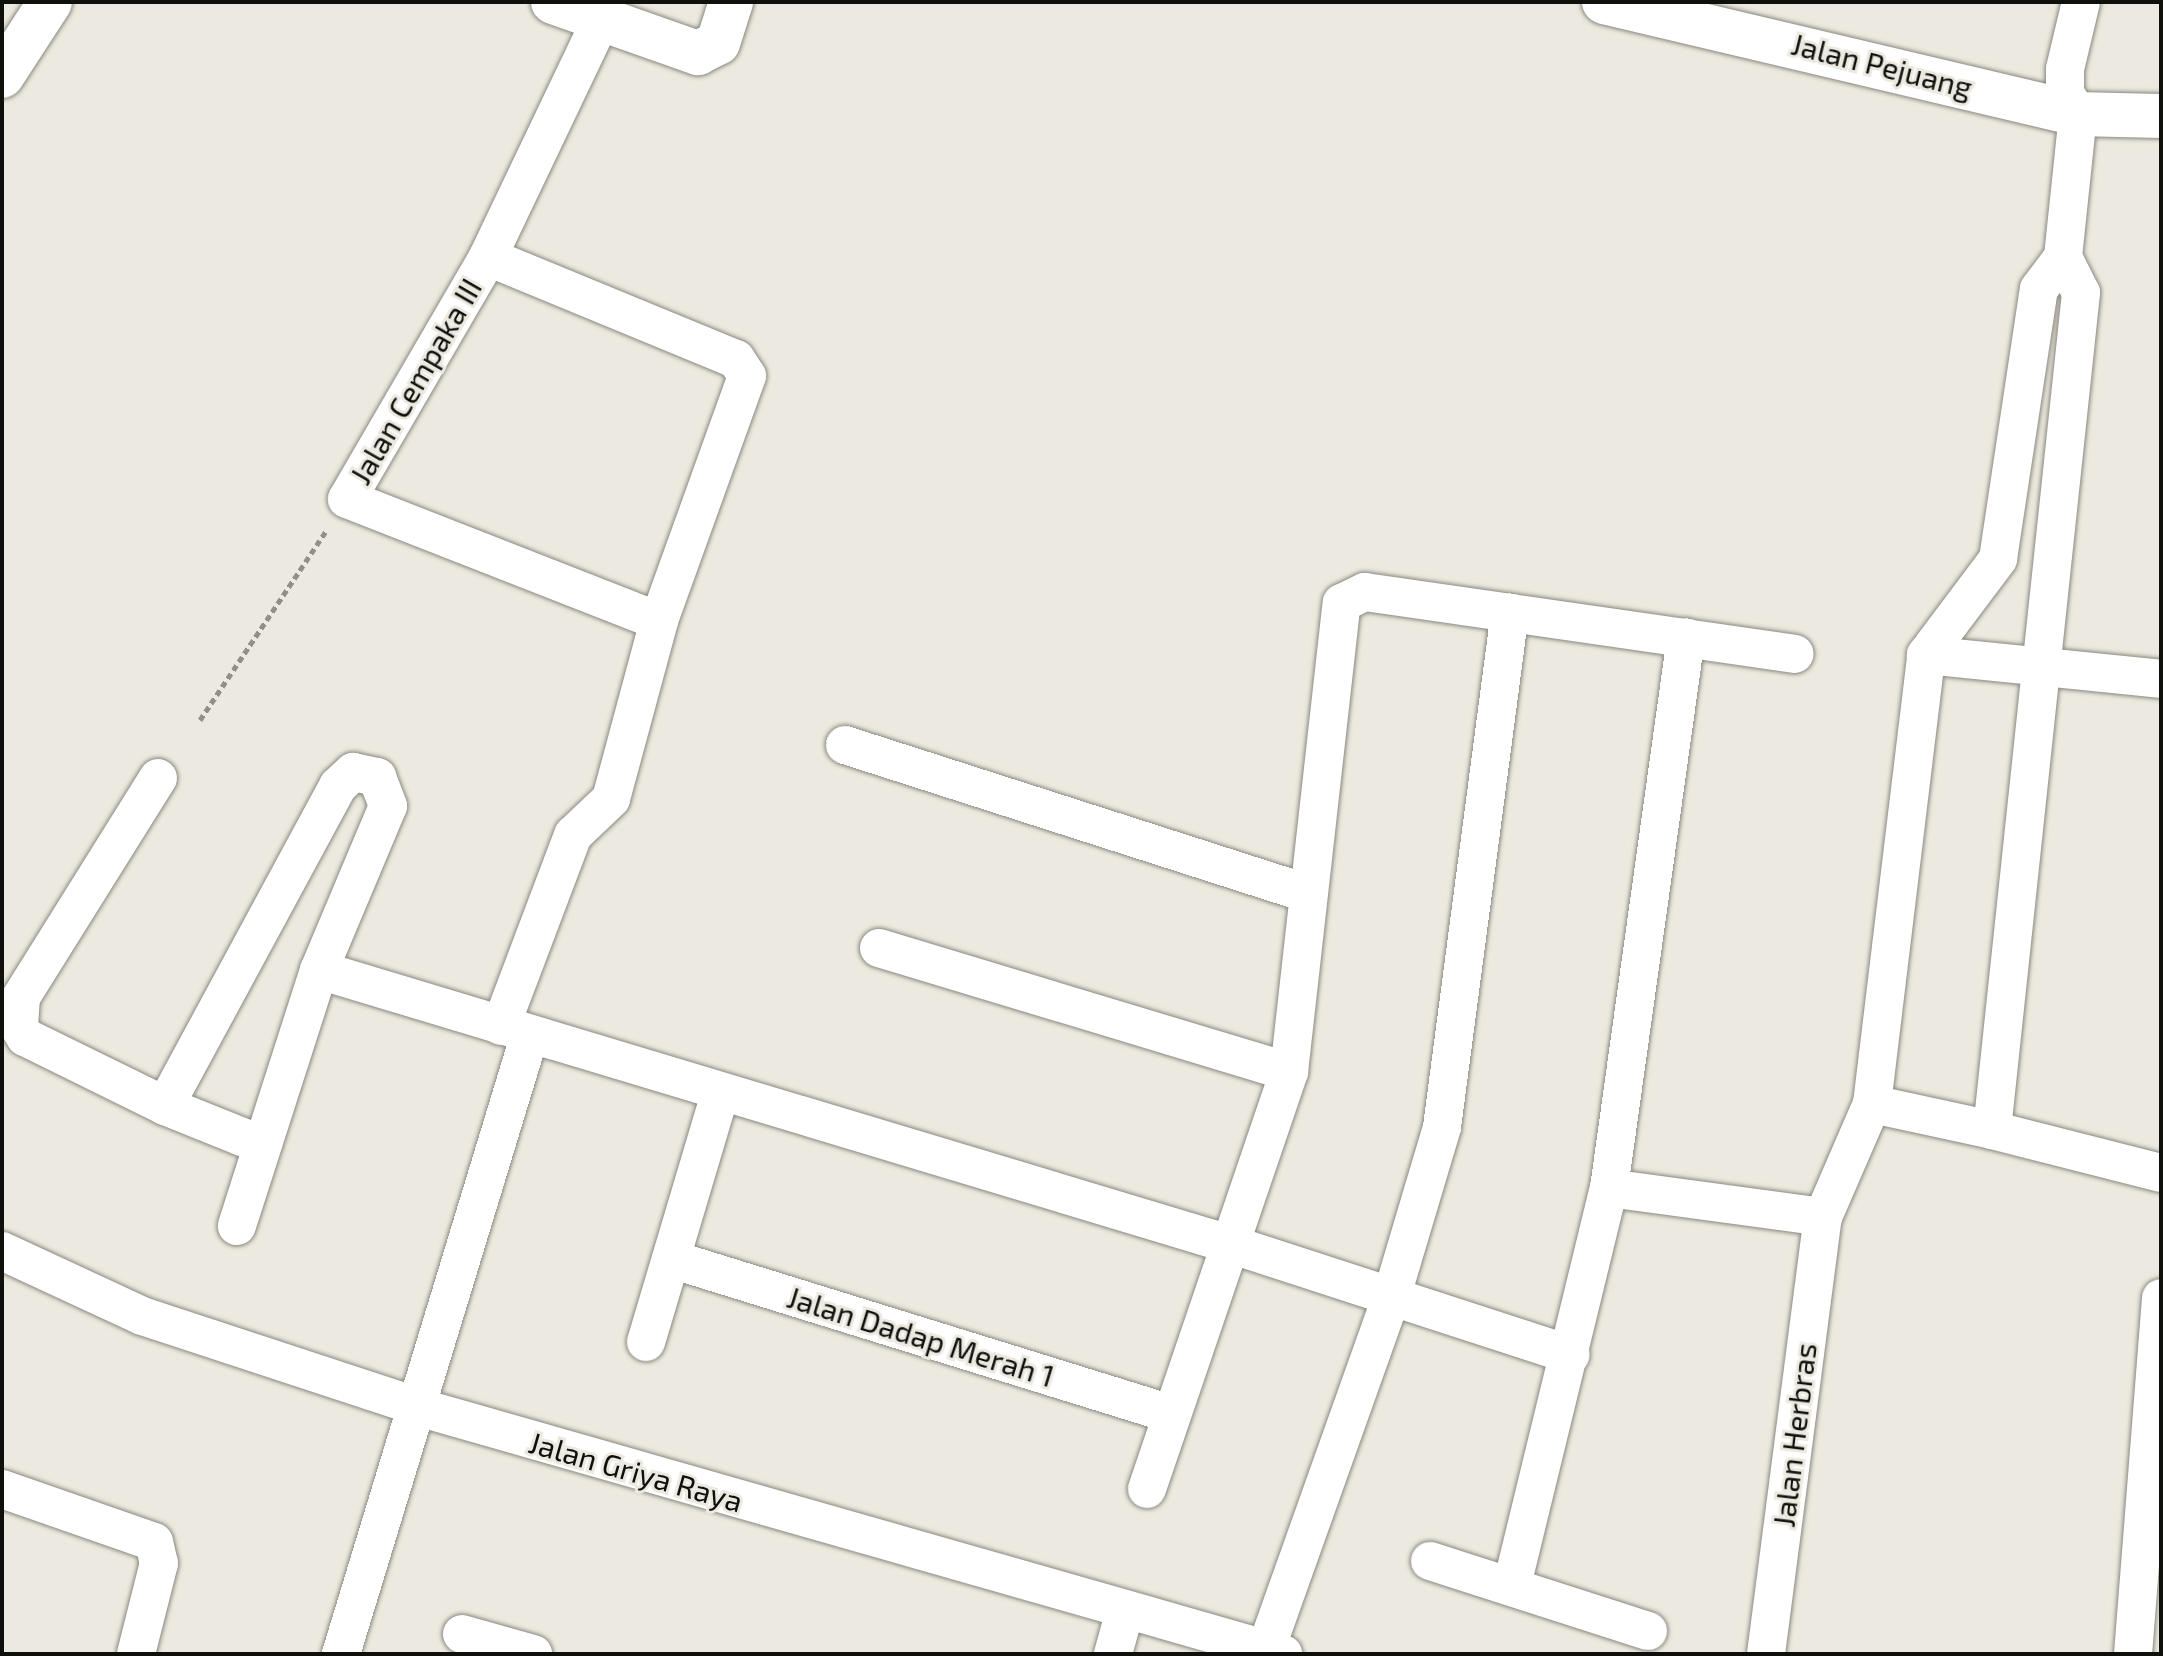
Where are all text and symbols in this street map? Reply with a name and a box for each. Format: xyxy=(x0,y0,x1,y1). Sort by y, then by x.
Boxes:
street label: Jalan Pejuang xyxy=(1788,25,1976,105)
street label: Jalan Cempaka III xyxy=(342,272,488,490)
street label: Jalan Dadap Merah 1 xyxy=(783,1278,1059,1394)
street label: Jalan Herbras xyxy=(1765,1341,1823,1529)
street label: Jalan Griya Raya xyxy=(525,1423,747,1519)

